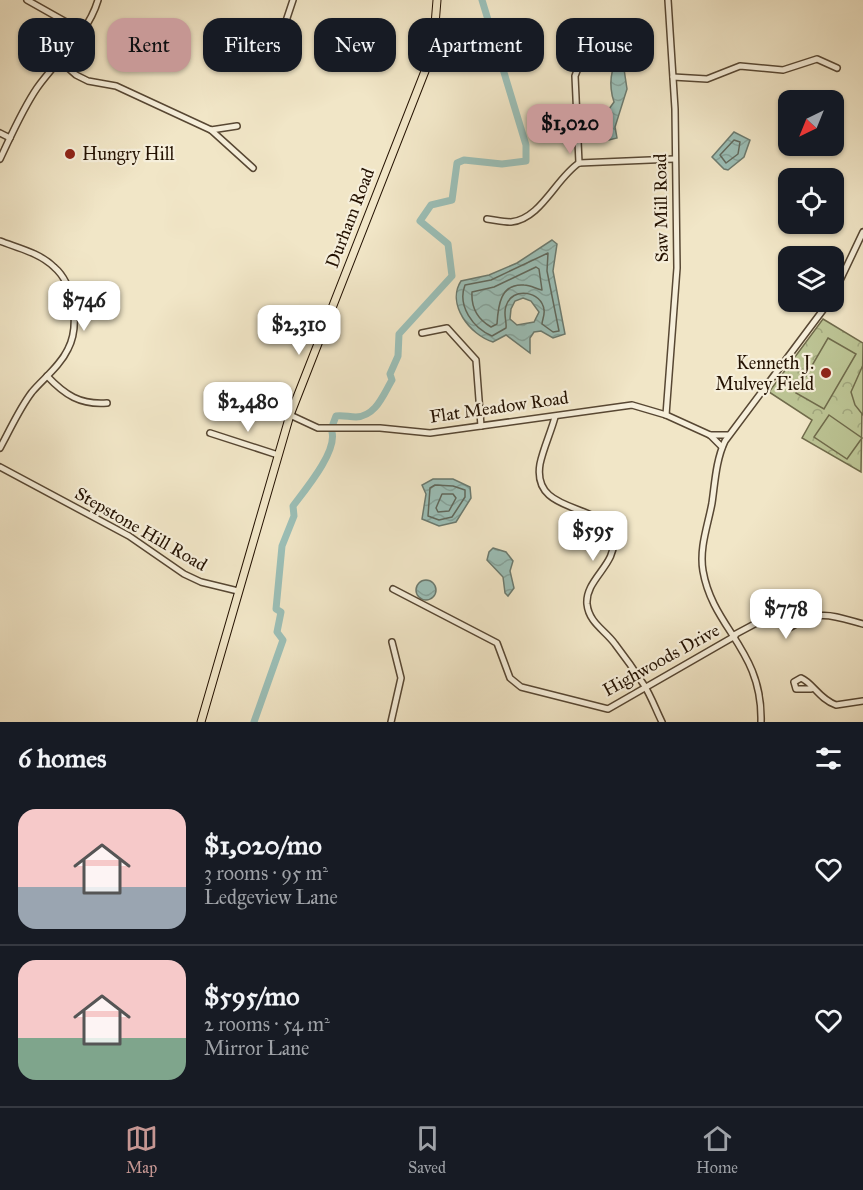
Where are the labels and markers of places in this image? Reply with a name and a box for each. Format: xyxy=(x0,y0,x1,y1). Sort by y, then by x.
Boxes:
pin: $1,020 xyxy=(521,104,619,155)
place label: Hungry Hill xyxy=(82,143,175,166)
marker: Hungry Hill xyxy=(63,147,77,161)
pin: $746 xyxy=(48,281,120,332)
pin: $2,310 xyxy=(250,305,348,356)
place label: Kenneth J. Mulvey Field xyxy=(715,352,814,395)
marker: Kenneth J. Mulvey Field xyxy=(819,366,833,380)
pin: $2,480 xyxy=(199,382,297,433)
pin: $595 xyxy=(557,511,629,562)
pin: $778 xyxy=(750,589,822,640)

